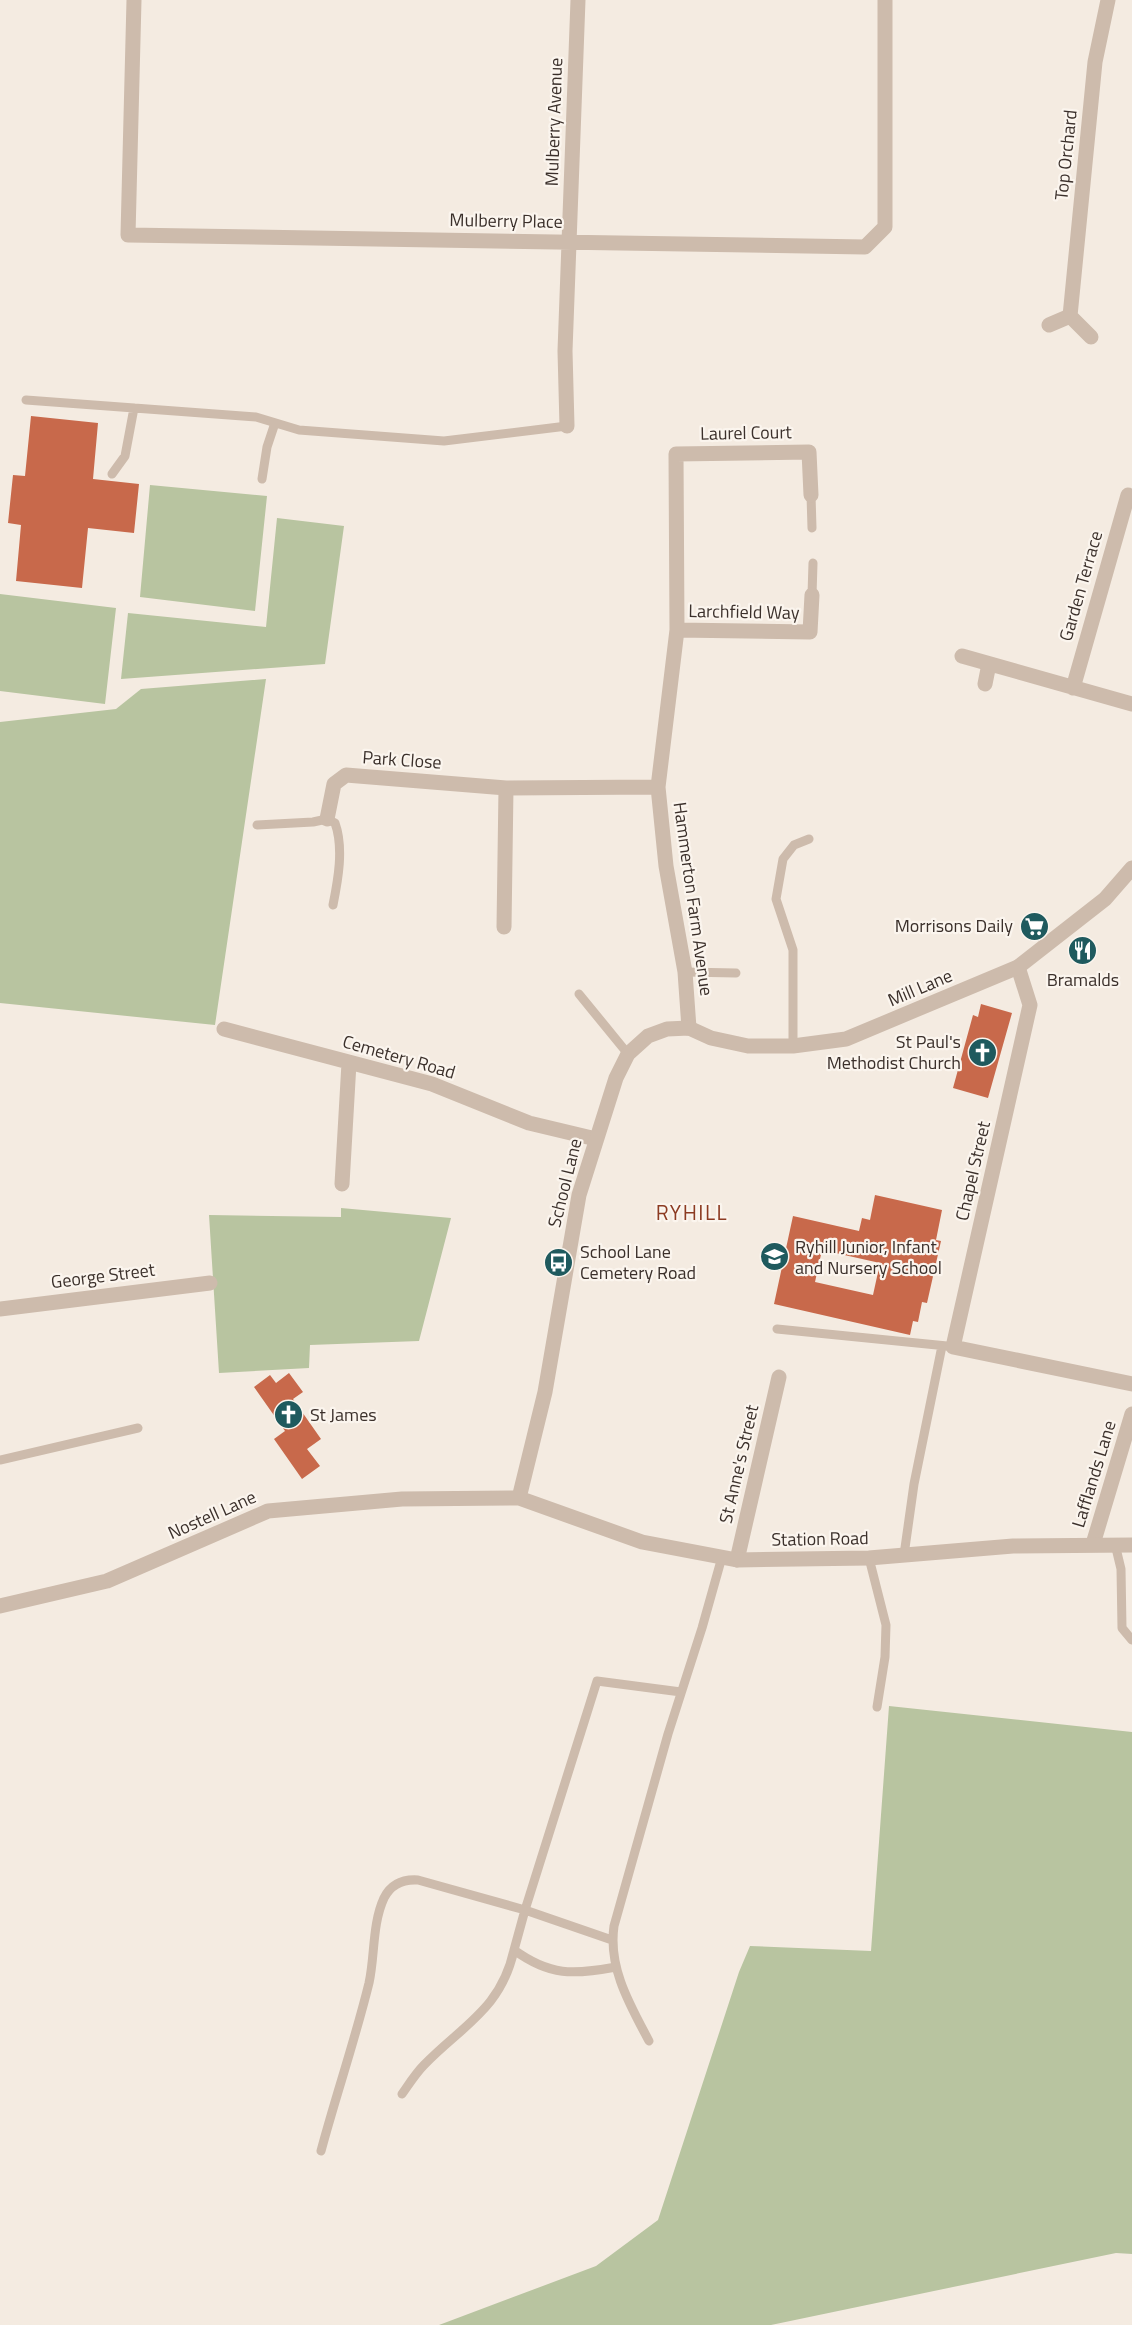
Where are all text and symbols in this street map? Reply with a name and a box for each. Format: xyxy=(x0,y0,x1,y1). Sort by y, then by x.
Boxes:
street label: Mulberry Avenue xyxy=(538,57,569,187)
street label: Top Orchard xyxy=(1047,108,1084,201)
street label: Mulberry Place xyxy=(449,206,563,235)
street label: Laurel Court xyxy=(700,418,793,447)
street label: Garden Terrace xyxy=(1052,528,1109,644)
street label: Larchfield Way xyxy=(688,597,800,626)
street label: Park Close xyxy=(362,743,443,776)
street label: Hammerton Farm Avenue xyxy=(667,800,720,998)
supermarket icon: Morrisons Daily xyxy=(1018,910,1050,942)
place label: Morrisons Daily xyxy=(895,912,1013,939)
restaurant icon: Bramalds xyxy=(1067,935,1099,967)
street label: Mill Lane xyxy=(883,962,956,1013)
place label: Bramalds xyxy=(1047,966,1119,993)
street label: Cemetery Road xyxy=(340,1028,459,1085)
place label: St Paul's Methodist Church xyxy=(827,1028,961,1076)
church icon: St Paul's Methodist Church xyxy=(966,1036,998,1068)
street label: Chapel Street xyxy=(948,1118,997,1223)
street label: School Lane xyxy=(540,1136,589,1230)
district label: RYHILL xyxy=(656,1196,728,1228)
place label: Ryhill Junior, Infant and Nursery School xyxy=(795,1233,942,1281)
place label: School Lane Cemetery Road xyxy=(580,1238,696,1286)
school or university icon: Ryhill Junior, Infant and Nursery School xyxy=(758,1241,790,1273)
bus stop icon: School Lane Cemetery Road xyxy=(543,1246,575,1278)
street label: George Street xyxy=(49,1256,157,1295)
church icon: St James xyxy=(273,1399,305,1431)
place label: St James xyxy=(310,1401,377,1428)
street label: St Anne's Street xyxy=(712,1401,765,1526)
street label: Lafflands Lane xyxy=(1064,1417,1123,1531)
street label: Nostell Lane xyxy=(163,1483,260,1546)
street label: Station Road xyxy=(771,1524,869,1553)

